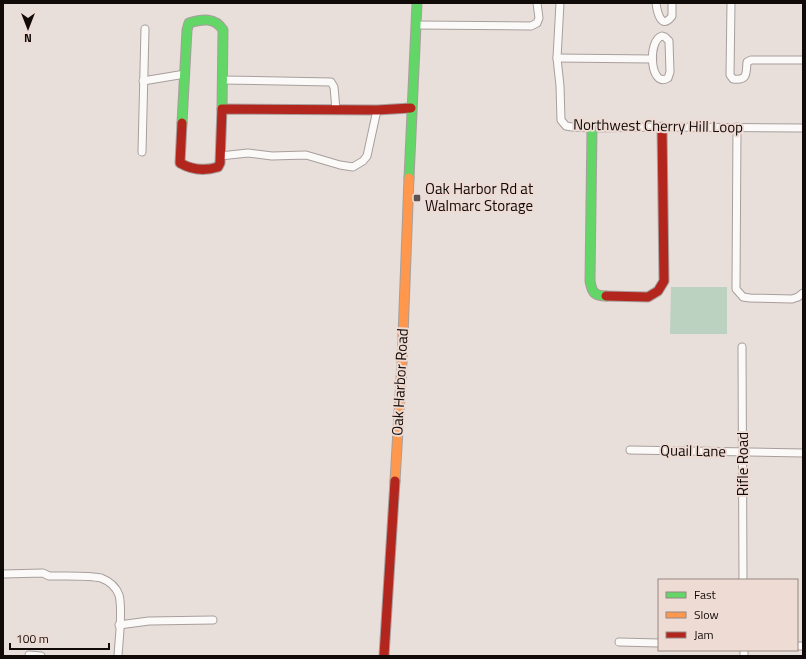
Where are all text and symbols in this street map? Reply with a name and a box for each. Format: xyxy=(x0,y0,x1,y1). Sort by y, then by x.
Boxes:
north arrow xyxy=(8,8,48,48)
text: N xyxy=(24,30,32,46)
street label: Northwest Cherry Hill Loop xyxy=(573,113,743,138)
place label: Oak Harbor Rd at Walmarc Storage xyxy=(425,177,534,217)
marker: Oak Harbor Rd at Walmarc Storage xyxy=(412,193,422,203)
street label: Oak Harbor Road xyxy=(385,328,414,436)
street label: Rifle Road xyxy=(731,432,754,496)
street label: Quail Lane xyxy=(660,438,726,463)
legend xyxy=(658,579,798,651)
text: Fast xyxy=(694,585,717,604)
text: Slow xyxy=(694,605,719,624)
scale bar xyxy=(10,625,109,651)
text: Jam xyxy=(694,625,714,644)
text: 100 m xyxy=(16,629,49,648)

